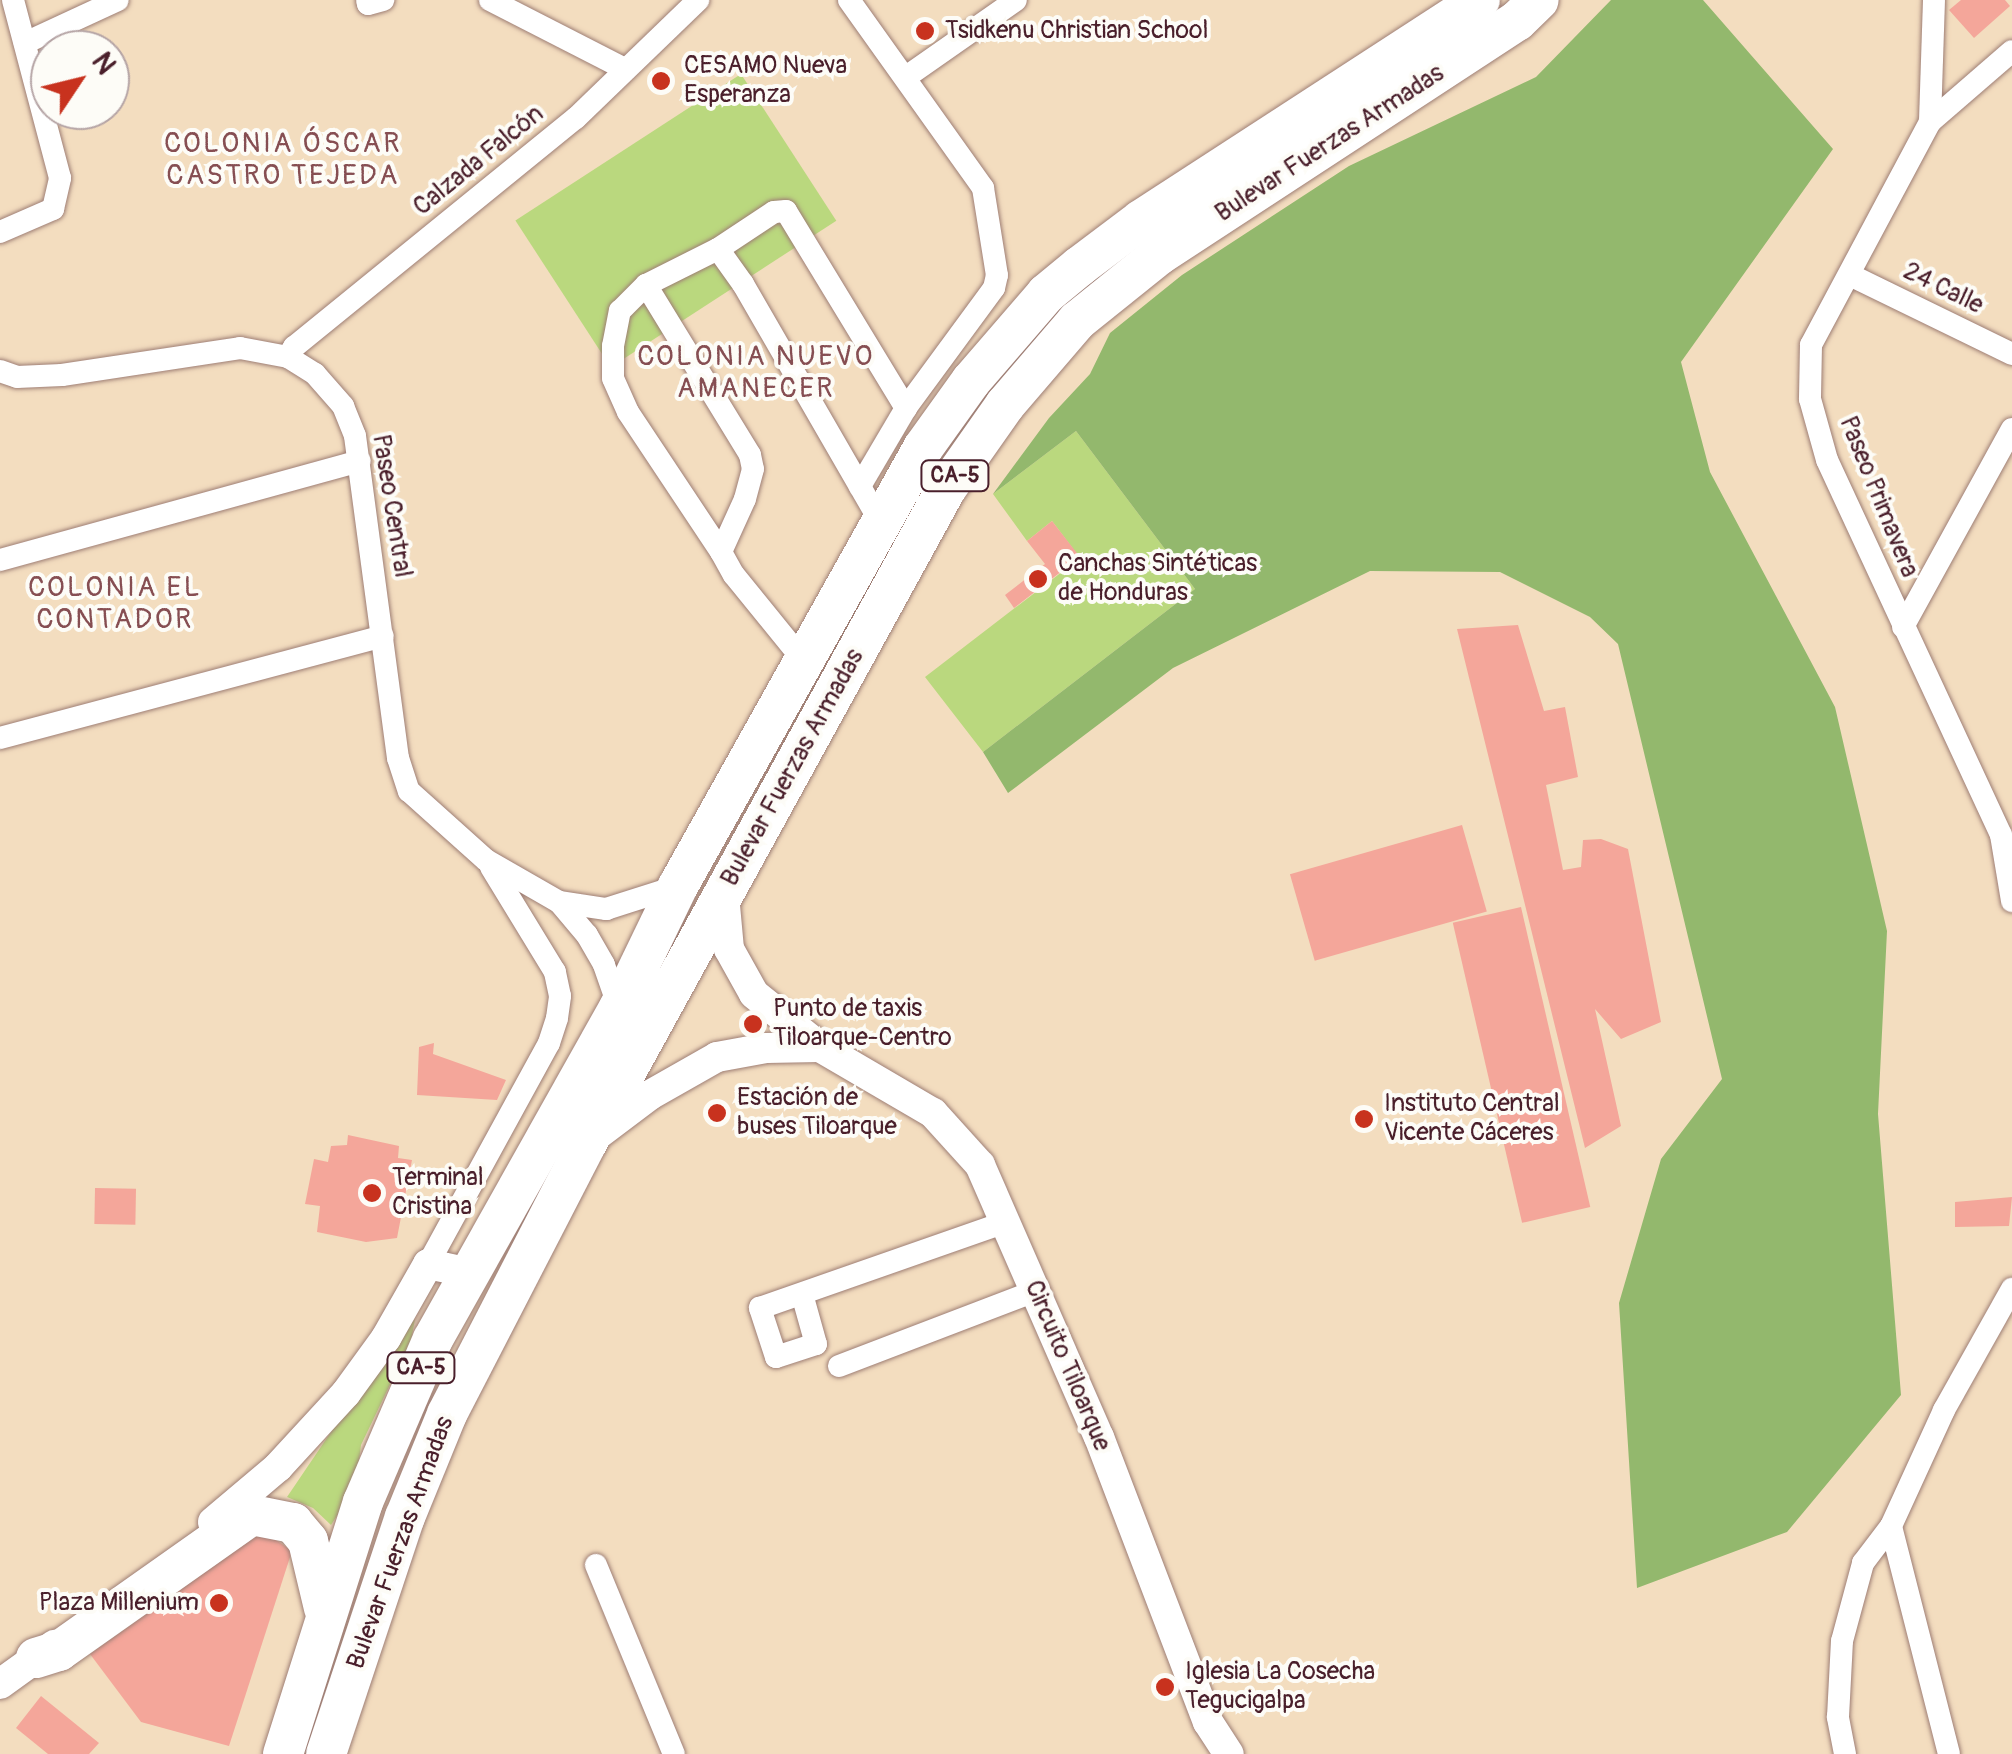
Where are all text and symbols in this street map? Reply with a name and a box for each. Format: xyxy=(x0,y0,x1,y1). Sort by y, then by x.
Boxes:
place label: Tsidkenu Christian School xyxy=(945,16,1208,46)
marker: Tsidkenu Christian School xyxy=(914,20,936,42)
north arrow xyxy=(30,30,130,130)
text: N xyxy=(84,46,123,81)
place label: CESAMO Nueva Esperanza xyxy=(684,52,847,111)
street label: Bulevar Fuerzas Armadas xyxy=(1210,59,1450,229)
marker: CESAMO Nueva Esperanza xyxy=(648,68,674,94)
street label: Calzada Falcón xyxy=(408,99,550,223)
district label: COLONIA ÓSCAR CASTRO TEJEDA xyxy=(164,127,402,193)
street label: 24 Calle xyxy=(1898,257,1988,321)
district label: COLONIA NUEVO AMANECER xyxy=(637,340,875,406)
street label: Paseo Primavera xyxy=(1832,412,1924,582)
street label: Paseo Central xyxy=(365,432,417,580)
road number: CA-5 xyxy=(920,459,990,493)
place label: Canchas Sintéticas de Honduras xyxy=(1058,550,1257,609)
marker: Canchas Sintéticas de Honduras xyxy=(1027,568,1049,590)
district label: COLONIA EL CONTADOR xyxy=(28,571,202,637)
street label: Bulevar Fuerzas Armadas xyxy=(715,644,871,892)
place label: Punto de taxis Tiloarque-Centro xyxy=(773,995,952,1054)
marker: Punto de taxis Tiloarque-Centro xyxy=(742,1013,764,1035)
place label: Estación de buses Tiloarque xyxy=(737,1084,897,1143)
place label: Instituto Central Vicente Cáceres xyxy=(1384,1090,1560,1149)
marker: Estación de buses Tiloarque xyxy=(706,1102,728,1124)
marker: Instituto Central Vicente Cáceres xyxy=(1353,1108,1375,1130)
place label: Terminal Cristina xyxy=(392,1164,484,1223)
marker: Terminal Cristina xyxy=(361,1182,383,1204)
street label: Circuito Tiloarque xyxy=(1018,1276,1116,1456)
road number: CA-5 xyxy=(386,1351,456,1385)
street label: Bulevar Fuerzas Armadas xyxy=(341,1413,461,1673)
place label: Plaza Millenium xyxy=(39,1588,199,1618)
marker: Plaza Millenium xyxy=(208,1592,230,1614)
place label: Iglesia La Cosecha Tegucigalpa xyxy=(1185,1658,1375,1717)
marker: Iglesia La Cosecha Tegucigalpa xyxy=(1154,1676,1176,1698)

